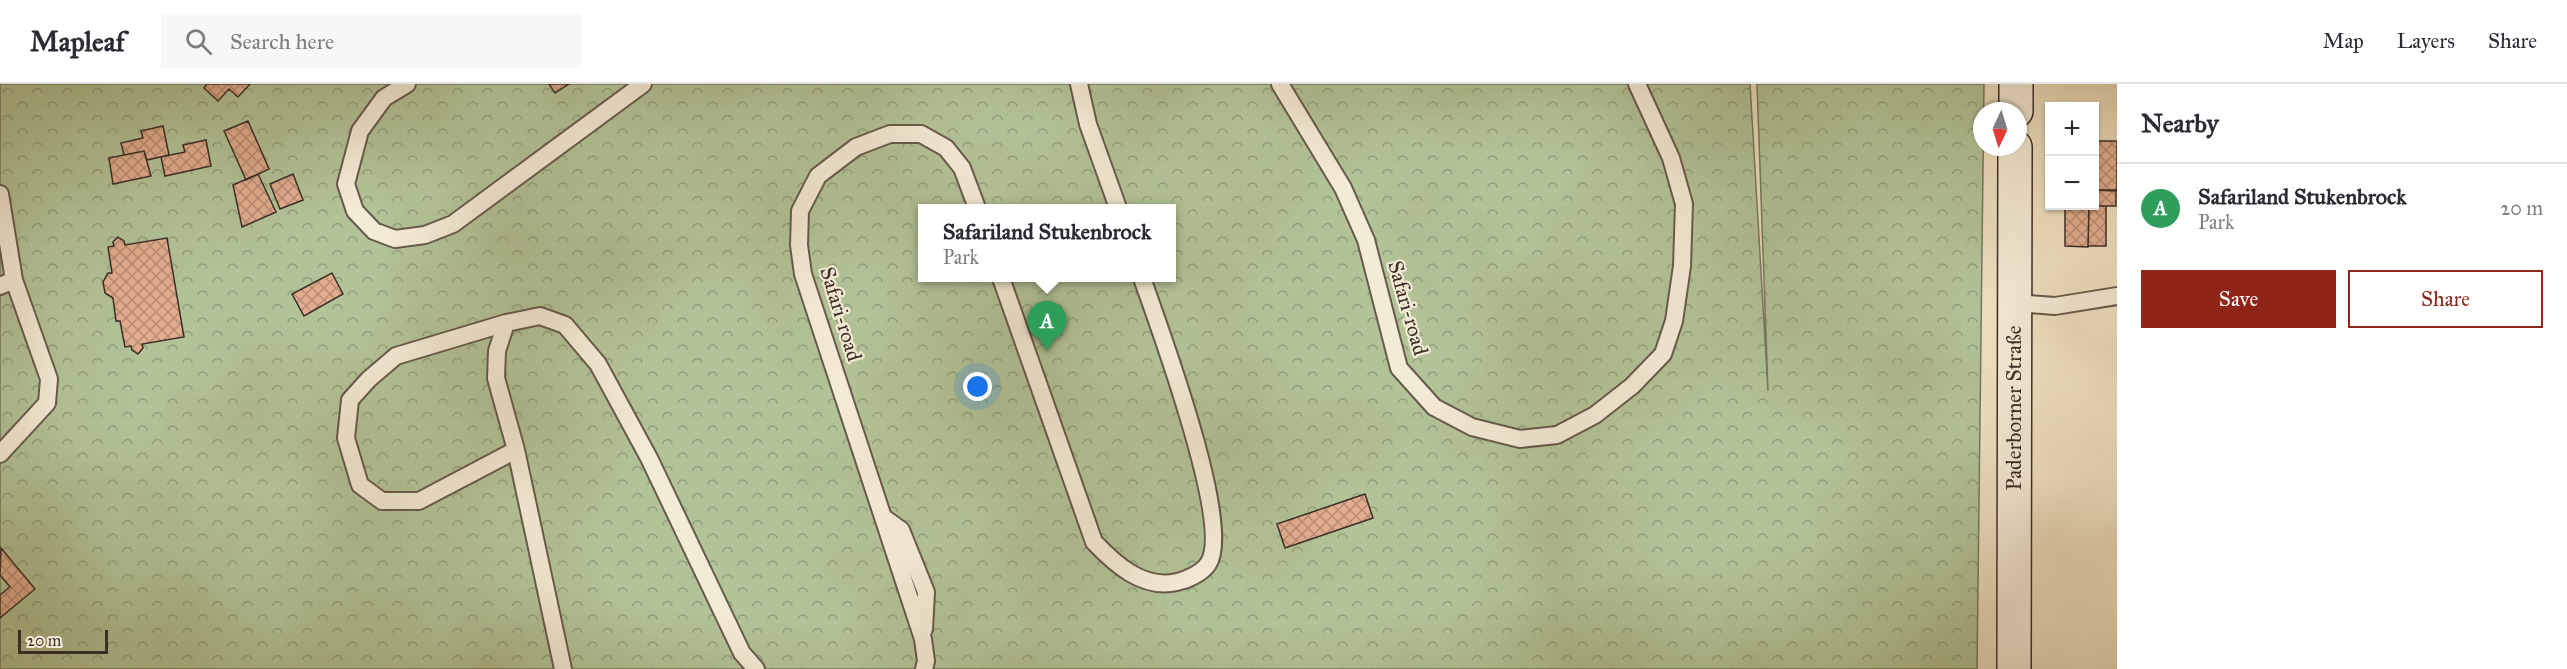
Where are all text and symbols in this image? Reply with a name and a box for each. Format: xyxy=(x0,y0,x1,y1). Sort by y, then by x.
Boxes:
search box xyxy=(161,14,581,68)
text: Mapleaf xyxy=(30,24,125,59)
icon: search xyxy=(182,25,215,58)
text: Search here xyxy=(230,28,334,55)
text: Map xyxy=(2323,28,2364,54)
text: Layers xyxy=(2397,28,2455,54)
text: Share xyxy=(2488,28,2537,54)
north arrow xyxy=(1973,102,2027,156)
map controls xyxy=(2045,102,2099,210)
button: + xyxy=(2045,102,2099,156)
text: Nearby xyxy=(2141,107,2219,139)
button: − xyxy=(2045,156,2099,210)
text: Safariland Stukenbrock xyxy=(2198,183,2407,210)
text: A xyxy=(2154,196,2167,220)
text: 20 m xyxy=(2500,196,2543,220)
popup xyxy=(918,204,1176,282)
text: Park xyxy=(2198,210,2234,234)
text: Safariland Stukenbrock xyxy=(943,218,1151,245)
text: Park xyxy=(943,245,979,269)
street label: Safari-road xyxy=(1382,258,1434,359)
street label: Safari-road xyxy=(814,264,868,365)
button: Save xyxy=(2141,270,2336,328)
button: Share xyxy=(2348,270,2543,328)
pin: A xyxy=(1028,302,1066,351)
street label: Paderborner Straße xyxy=(2001,325,2027,490)
your location xyxy=(963,372,992,401)
scale bar xyxy=(18,627,108,654)
text: 20 m xyxy=(27,631,61,650)

